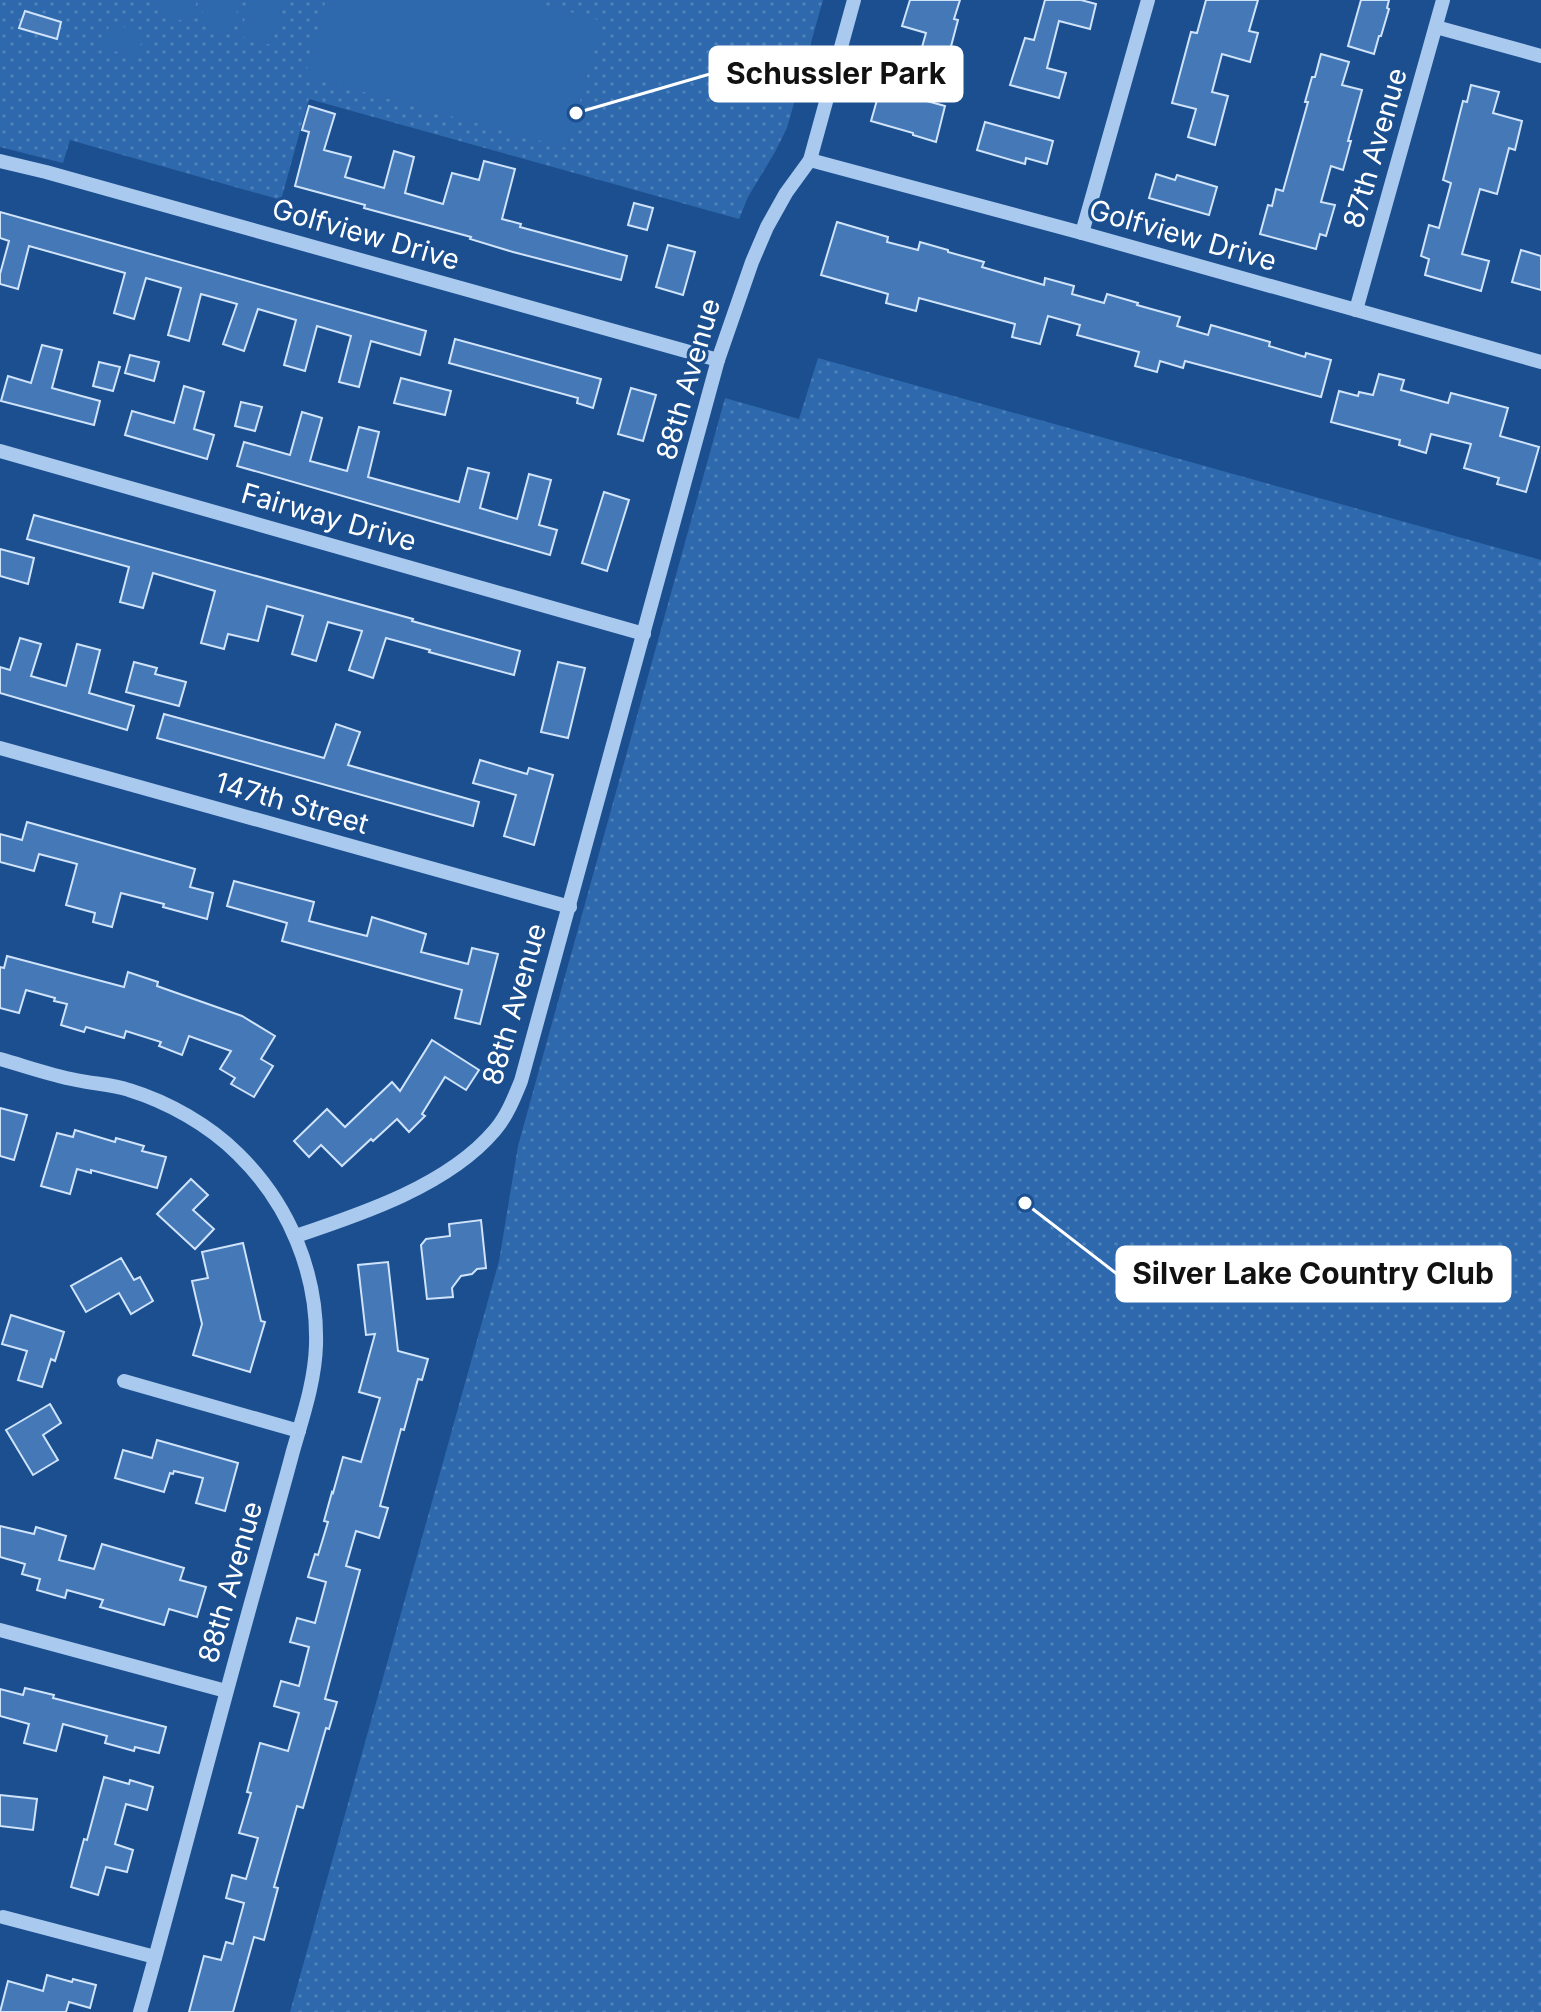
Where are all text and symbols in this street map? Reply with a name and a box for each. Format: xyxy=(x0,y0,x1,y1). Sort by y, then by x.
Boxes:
callout: Schussler Park xyxy=(710,47,962,101)
text: Schussler Park xyxy=(726,55,947,91)
street label: 87th Avenue xyxy=(1336,64,1414,232)
street label: Golfview Drive xyxy=(268,191,464,277)
street label: Golfview Drive xyxy=(1085,192,1281,278)
street label: 88th Avenue xyxy=(649,294,727,464)
street label: Fairway Drive xyxy=(238,476,420,558)
street label: 147th Street xyxy=(211,765,373,841)
street label: 88th Avenue xyxy=(475,919,553,1089)
callout: Silver Lake Country Club xyxy=(1117,1247,1510,1301)
text: Silver Lake Country Club xyxy=(1132,1255,1494,1291)
street label: 88th Avenue xyxy=(191,1497,269,1667)

